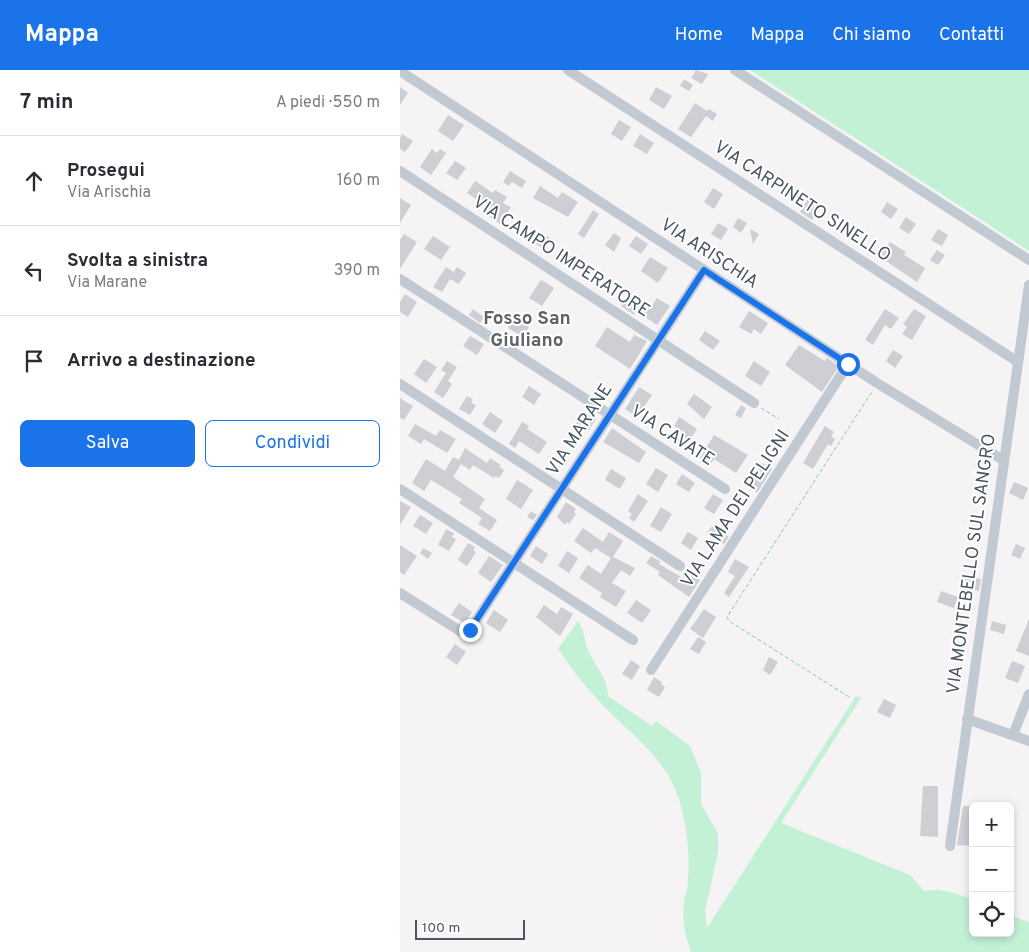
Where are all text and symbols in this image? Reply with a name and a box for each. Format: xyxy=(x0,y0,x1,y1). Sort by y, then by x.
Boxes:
text: Mappa xyxy=(25,20,99,50)
text: Home xyxy=(675,24,723,47)
text: Mappa xyxy=(751,24,804,47)
text: Chi siamo xyxy=(832,24,911,47)
text: Contatti xyxy=(939,24,1004,47)
text: 7 min xyxy=(20,89,73,116)
text: A piedi · 550 m xyxy=(276,93,380,113)
street label: VIA CARPINETO SINELLO xyxy=(709,136,895,268)
text: Prosegui xyxy=(67,159,145,183)
icon: ahead xyxy=(20,167,48,195)
text: 160 m xyxy=(337,171,380,191)
text: Via Arischia xyxy=(67,183,151,203)
street label: VIA CAMPO IMPERATORE xyxy=(468,191,654,323)
street label: VIA ARISCHIA xyxy=(656,214,762,294)
text: Svolta a sinistra xyxy=(67,249,208,273)
icon: left xyxy=(20,257,48,285)
text: 390 m xyxy=(334,261,380,281)
text: Via Marane xyxy=(67,273,147,293)
district label: Fosso San Giuliano xyxy=(483,307,571,353)
icon: arrive xyxy=(20,347,48,375)
text: Arrivo a destinazione xyxy=(67,349,256,373)
route start xyxy=(837,353,860,376)
street label: VIA MARANE xyxy=(542,380,618,480)
street label: VIA CAVATE xyxy=(626,400,718,472)
button: Salva xyxy=(20,420,195,467)
button: Condividi xyxy=(205,420,380,467)
street label: VIA LAMA DEI PELIGNI xyxy=(676,426,796,592)
street label: VIA MONTEBELLO SUL SANGRO xyxy=(942,432,1002,696)
route end xyxy=(459,619,482,642)
map controls xyxy=(969,802,1014,937)
button: + xyxy=(969,802,1014,847)
button: − xyxy=(969,847,1014,892)
button: locate xyxy=(969,892,1014,937)
scale bar xyxy=(415,917,525,940)
text: 100 m xyxy=(422,920,460,937)

